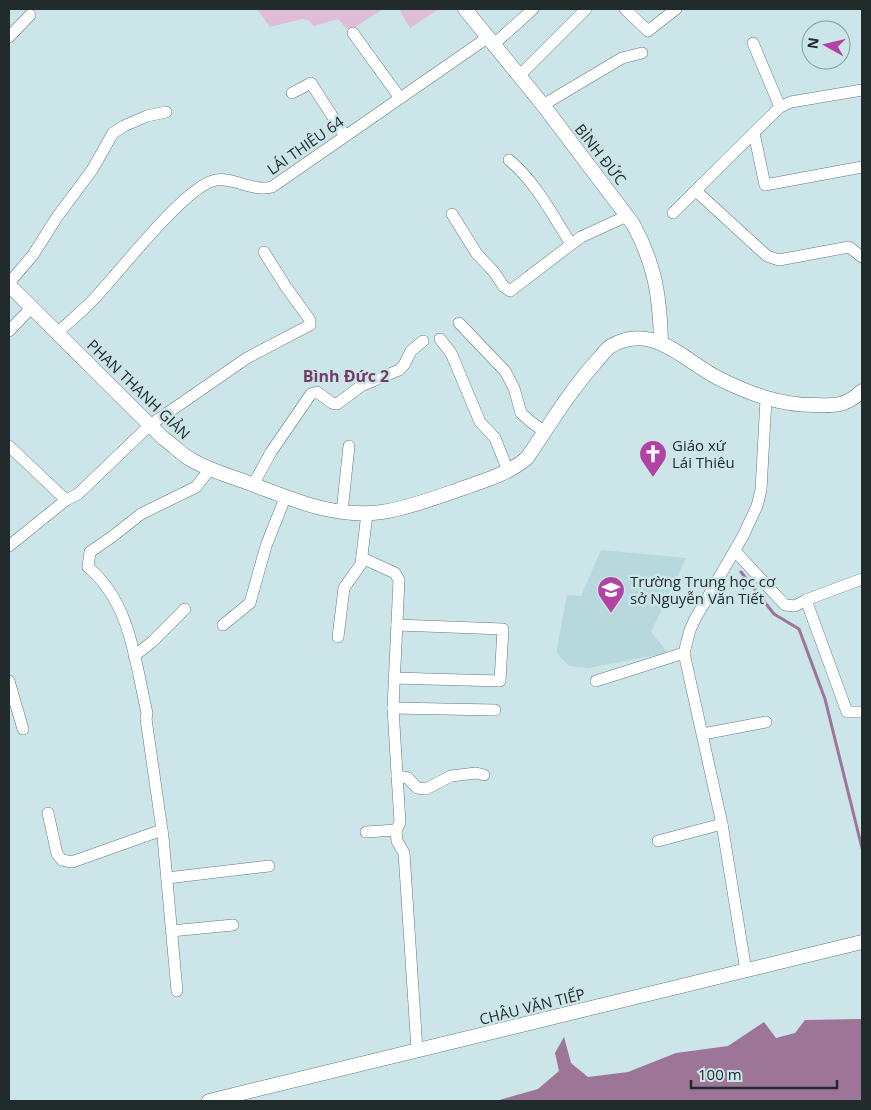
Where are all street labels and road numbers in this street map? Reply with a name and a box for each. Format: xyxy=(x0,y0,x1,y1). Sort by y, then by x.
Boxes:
street label: LÁI THIÊU 64 xyxy=(263,111,348,179)
street label: BÌNH ĐỨC xyxy=(571,119,631,189)
street label: PHAN THANH GIẢN xyxy=(83,335,195,443)
street label: CHÂU VĂN TIẾP xyxy=(477,983,587,1029)

